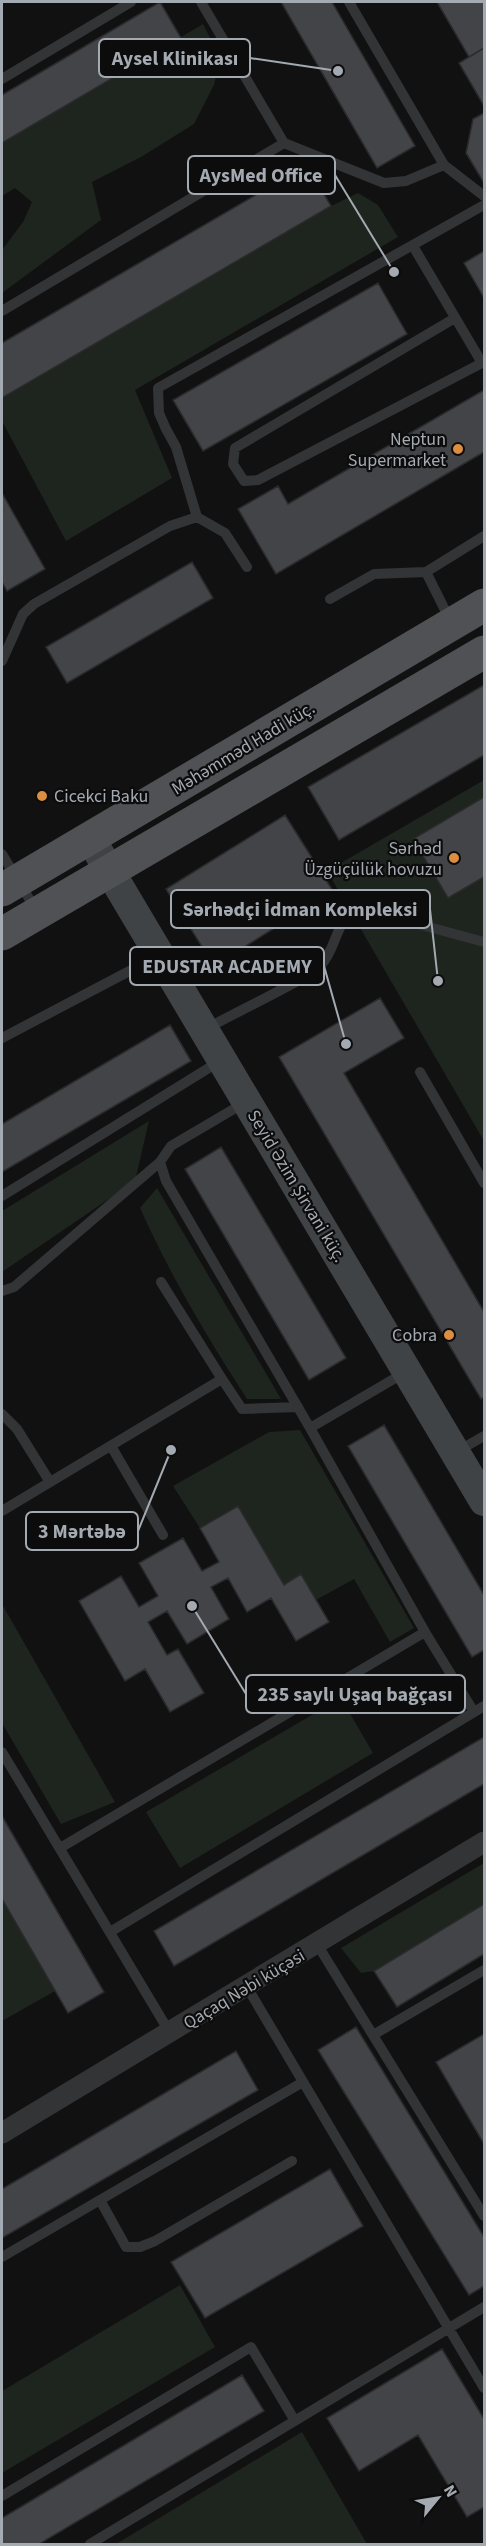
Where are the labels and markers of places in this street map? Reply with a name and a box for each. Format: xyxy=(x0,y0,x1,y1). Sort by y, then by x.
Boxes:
callout: Aysel Klinikası xyxy=(99,39,250,77)
callout: AysMed Office xyxy=(188,156,335,194)
place label: Neptun Supermarket xyxy=(348,427,446,473)
marker: Neptun Supermarket xyxy=(451,442,465,456)
place label: Cicekci Baku xyxy=(54,784,148,809)
marker: Cicekci Baku xyxy=(35,789,49,803)
place label: Sərhəd Üzgüçülük hovuzu xyxy=(304,836,442,882)
marker: Sərhəd Üzgüçülük hovuzu xyxy=(447,851,461,865)
callout: Sərhədçi İdman Kompleksi xyxy=(171,890,430,928)
callout: EDUSTAR ACADEMY xyxy=(130,947,324,985)
place label: Cobra xyxy=(392,1323,437,1348)
marker: Cobra xyxy=(442,1328,456,1342)
callout: 3 Mərtəbə xyxy=(26,1512,138,1550)
callout: 235 saylı Uşaq bağçası xyxy=(246,1675,465,1713)

